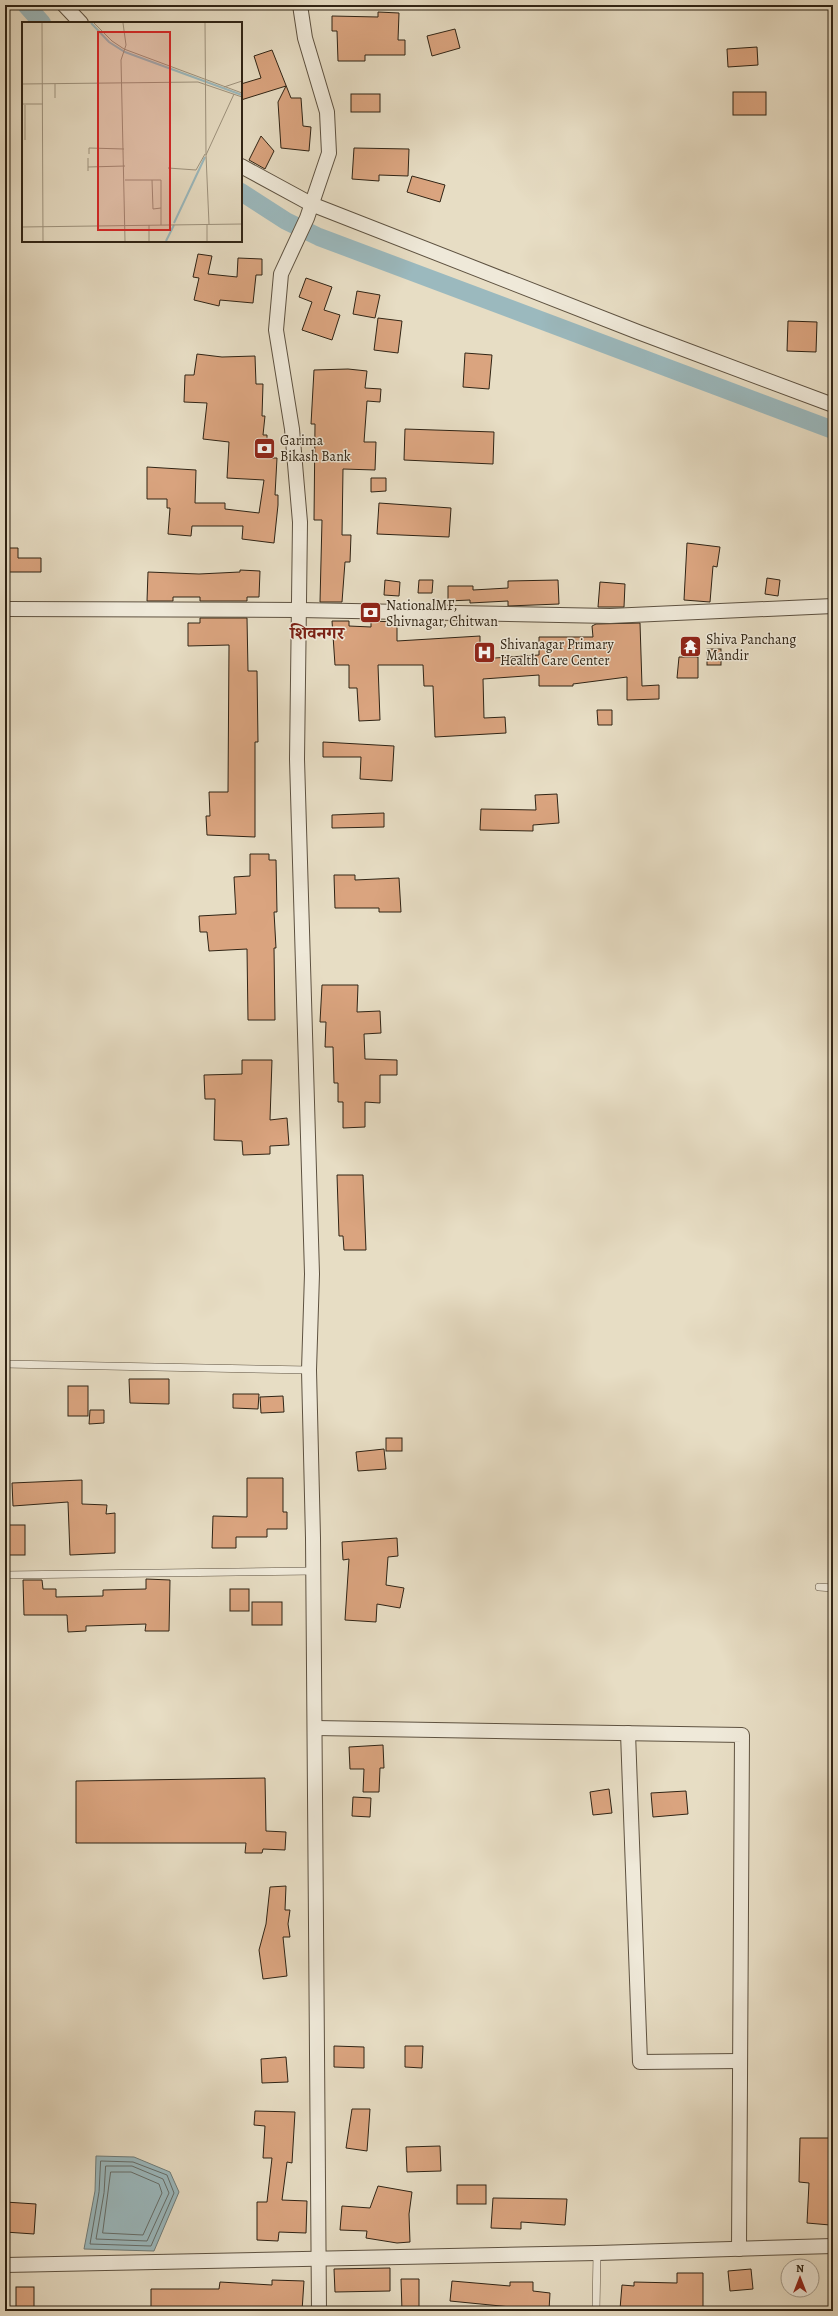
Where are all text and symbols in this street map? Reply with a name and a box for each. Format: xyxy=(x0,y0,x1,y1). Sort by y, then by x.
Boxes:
inset map xyxy=(22,22,242,242)
place label: Garima Bikash Bank xyxy=(280,431,351,466)
bank icon: Garima Bikash Bank xyxy=(252,435,278,461)
place label: NationalMF, Shivnagar, Chitwan xyxy=(386,596,498,631)
bank icon: NationalMF, Shivnagar, Chitwan xyxy=(357,600,383,626)
district label: शिवनगर xyxy=(288,621,346,645)
place label: Shiva Panchang Mandir xyxy=(706,630,796,665)
temple icon: Shiva Panchang Mandir xyxy=(677,634,703,660)
place label: Shivanagar Primary Health Care Center xyxy=(500,635,615,670)
hospital icon: Shivanagar Primary Health Care Center xyxy=(472,639,498,665)
north arrow xyxy=(780,2258,820,2298)
text: N xyxy=(796,2261,804,2276)

